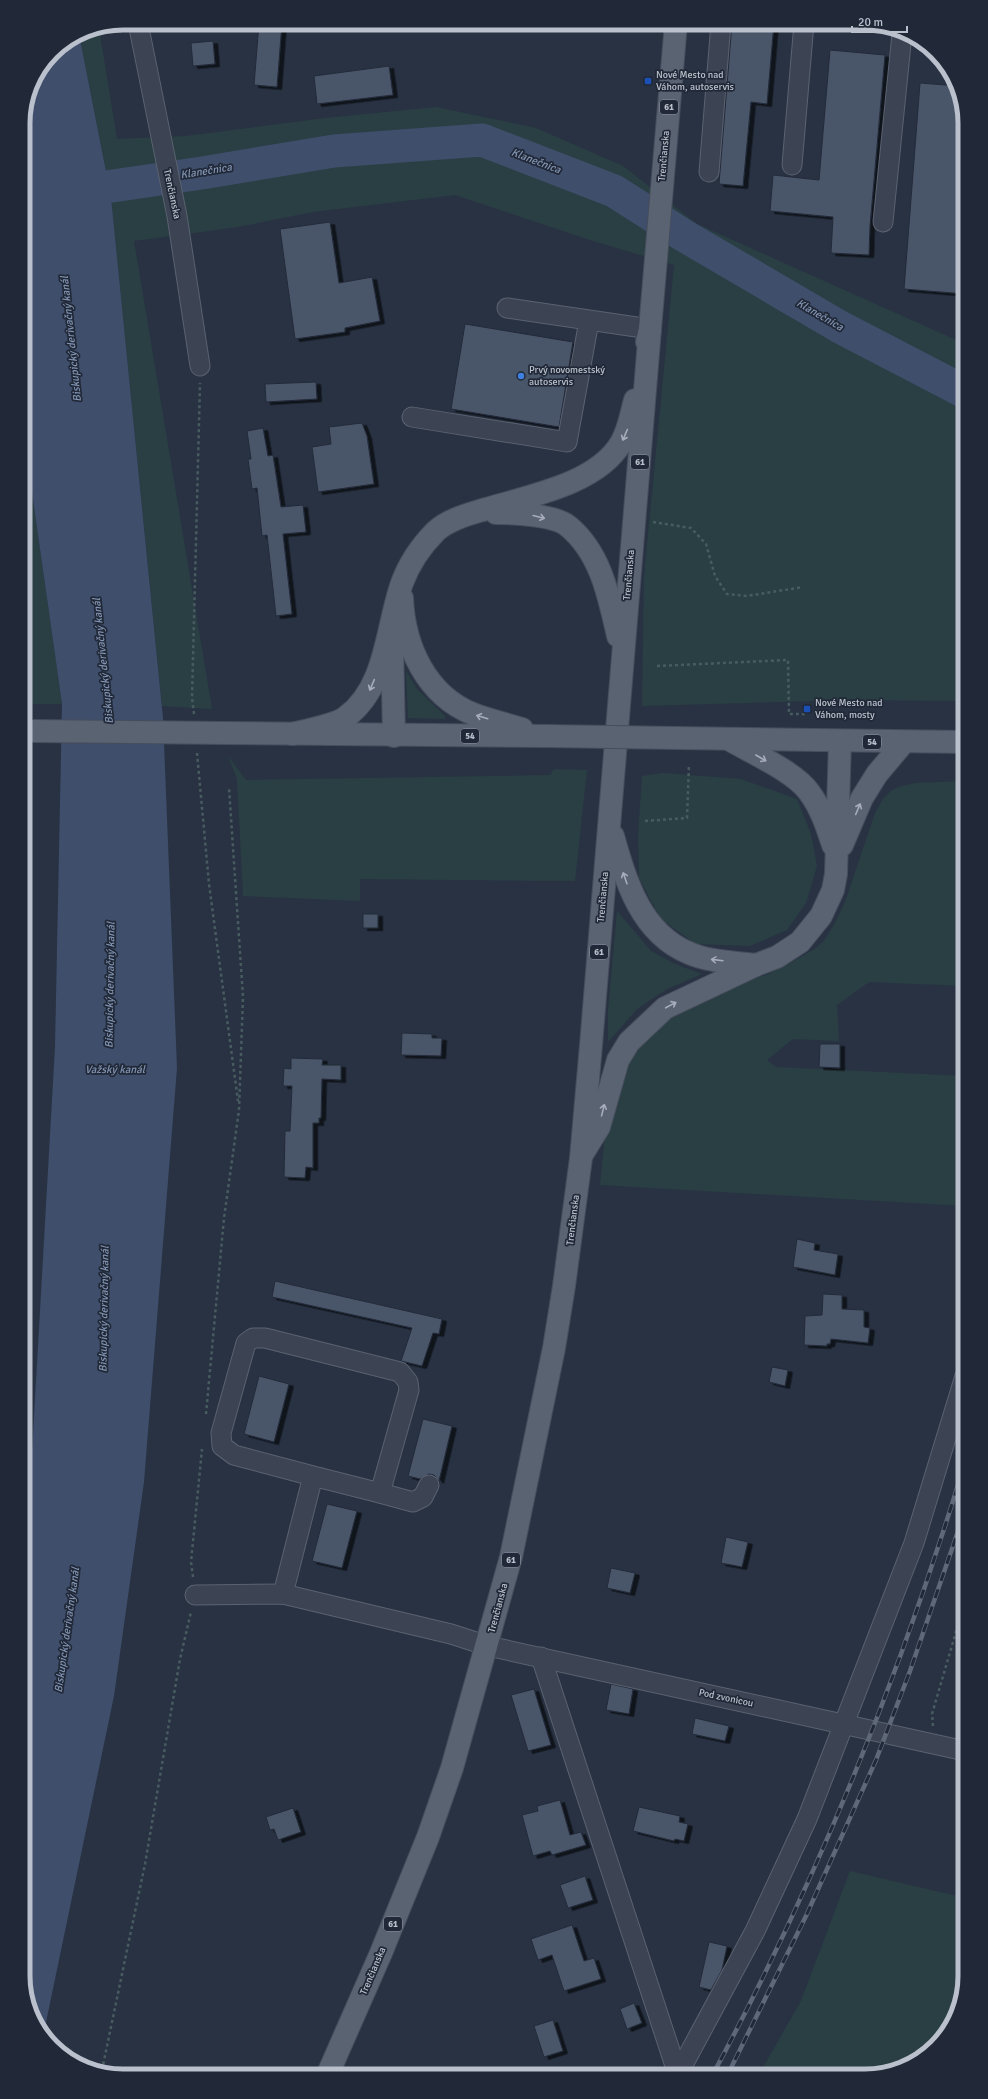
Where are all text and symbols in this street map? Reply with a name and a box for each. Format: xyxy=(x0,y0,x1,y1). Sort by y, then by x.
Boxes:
scale bar xyxy=(852,8,907,34)
text: 20 m xyxy=(858,15,883,30)
place label: Nové Mesto nad Váhom, autoservis xyxy=(656,69,735,93)
marker: Nové Mesto nad Váhom, autoservis xyxy=(643,76,653,86)
road number: 61 xyxy=(660,100,678,114)
street label: Trenčianska xyxy=(656,130,672,182)
water label: Klanečnica xyxy=(509,146,563,177)
water label: Klanečnica xyxy=(179,160,233,181)
street label: Trenčianska xyxy=(161,168,183,220)
water label: Biskupický derivačný kanál xyxy=(58,275,84,402)
water label: Klanečnica xyxy=(794,296,846,334)
place label: Prvý novomestský autoservis xyxy=(529,364,605,388)
marker: Prvý novomestský autoservis xyxy=(516,371,526,381)
one-way arrow xyxy=(620,428,628,440)
road number: 61 xyxy=(631,455,649,469)
one-way arrow xyxy=(532,513,545,521)
street label: Trenčianska xyxy=(621,549,637,601)
water label: Biskupický derivačný kanál xyxy=(90,597,116,724)
one-way arrow xyxy=(368,678,376,690)
place label: Nové Mesto nad Váhom, mosty xyxy=(815,697,883,721)
marker: Nové Mesto nad Váhom, mosty xyxy=(802,704,812,714)
one-way arrow xyxy=(476,713,489,720)
road number: 54 xyxy=(461,729,479,743)
road number: 54 xyxy=(863,735,881,749)
one-way arrow xyxy=(755,755,767,763)
one-way arrow xyxy=(854,803,862,815)
street label: Trenčianska xyxy=(595,871,611,923)
one-way arrow xyxy=(621,873,629,885)
water label: Biskupický derivačný kanál xyxy=(102,921,118,1048)
road number: 61 xyxy=(590,945,608,959)
one-way arrow xyxy=(711,956,724,964)
one-way arrow xyxy=(665,1001,677,1008)
water label: Važský kanál xyxy=(85,1063,146,1076)
one-way arrow xyxy=(600,1104,607,1117)
street label: Trenčianska xyxy=(564,1194,582,1246)
water label: Biskupický derivačný kanál xyxy=(96,1245,112,1372)
road number: 61 xyxy=(502,1553,520,1567)
water label: Biskupický derivačný kanál xyxy=(52,1566,82,1693)
street label: Trenčianska xyxy=(486,1582,510,1634)
street label: Pod zvonicou xyxy=(698,1686,754,1710)
road number: 61 xyxy=(384,1917,402,1931)
street label: Trenčianska xyxy=(358,1945,388,1997)

